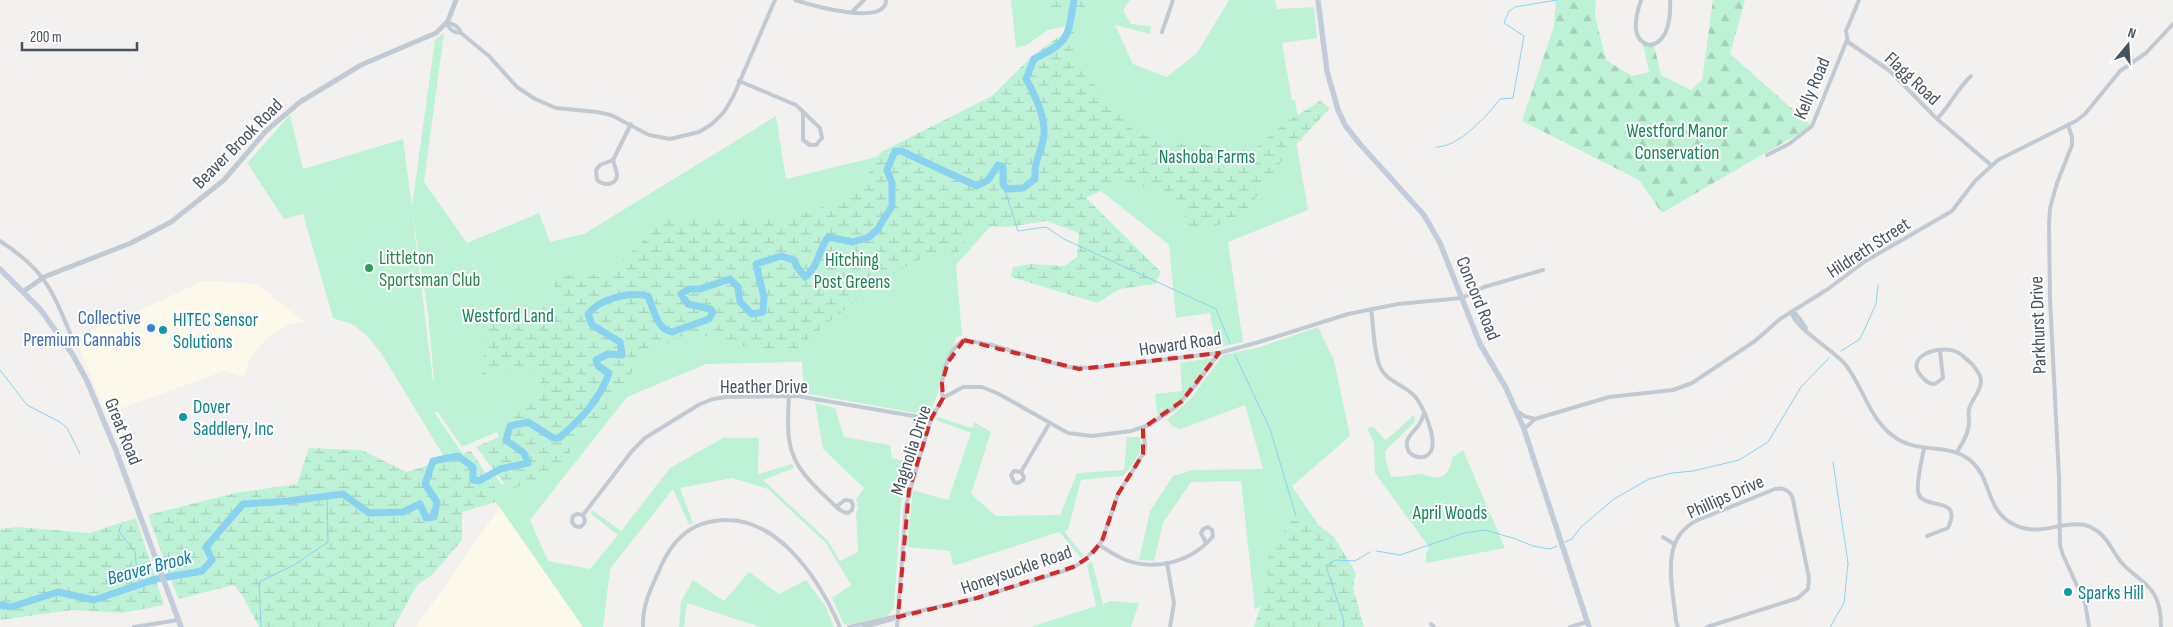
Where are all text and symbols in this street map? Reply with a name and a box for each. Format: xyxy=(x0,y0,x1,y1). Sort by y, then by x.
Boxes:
scale bar xyxy=(22,20,138,52)
north arrow xyxy=(2103,20,2153,70)
text: N xyxy=(2126,24,2138,42)
text: 200 m xyxy=(30,28,62,47)
street label: Flagg Road xyxy=(1879,48,1945,111)
street label: Kelly Road xyxy=(1789,54,1836,123)
street label: Beaver Brook Road xyxy=(188,94,288,194)
park label: Westford Manor Conservation xyxy=(1626,120,1728,165)
park label: Nashoba Farms xyxy=(1159,146,1256,169)
street label: Hildreth Street xyxy=(1823,213,1915,284)
place label: Littleton Sportsman Club xyxy=(379,247,480,292)
park label: Hitching Post Greens xyxy=(814,249,890,294)
street label: Concord Road xyxy=(1450,253,1505,344)
marker: Littleton Sportsman Club xyxy=(363,262,375,274)
street label: Parkhurst Drive xyxy=(2025,276,2052,374)
park label: Westford Land xyxy=(462,305,554,328)
place label: Collective Premium Cannabis xyxy=(23,307,141,352)
place label: HITEC Sensor Solutions xyxy=(173,309,259,354)
marker: Collective Premium Cannabis xyxy=(145,322,157,334)
marker: HITEC Sensor Solutions xyxy=(157,324,169,336)
street label: Howard Road xyxy=(1138,327,1223,362)
street label: Heather Drive xyxy=(720,376,808,399)
street label: Great Road xyxy=(99,395,146,468)
place label: Dover Saddlery, Inc xyxy=(193,396,274,441)
street label: Magnolia Drive xyxy=(886,403,937,498)
marker: Dover Saddlery, Inc xyxy=(177,411,189,423)
street label: Phillips Drive xyxy=(1684,470,1768,524)
park label: April Woods xyxy=(1412,502,1487,525)
street label: Honeysuckle Road xyxy=(958,541,1075,600)
water label: Beaver Brook xyxy=(104,545,195,591)
place label: Sparks Hill xyxy=(2078,582,2144,605)
marker: Sparks Hill xyxy=(2062,586,2074,598)

